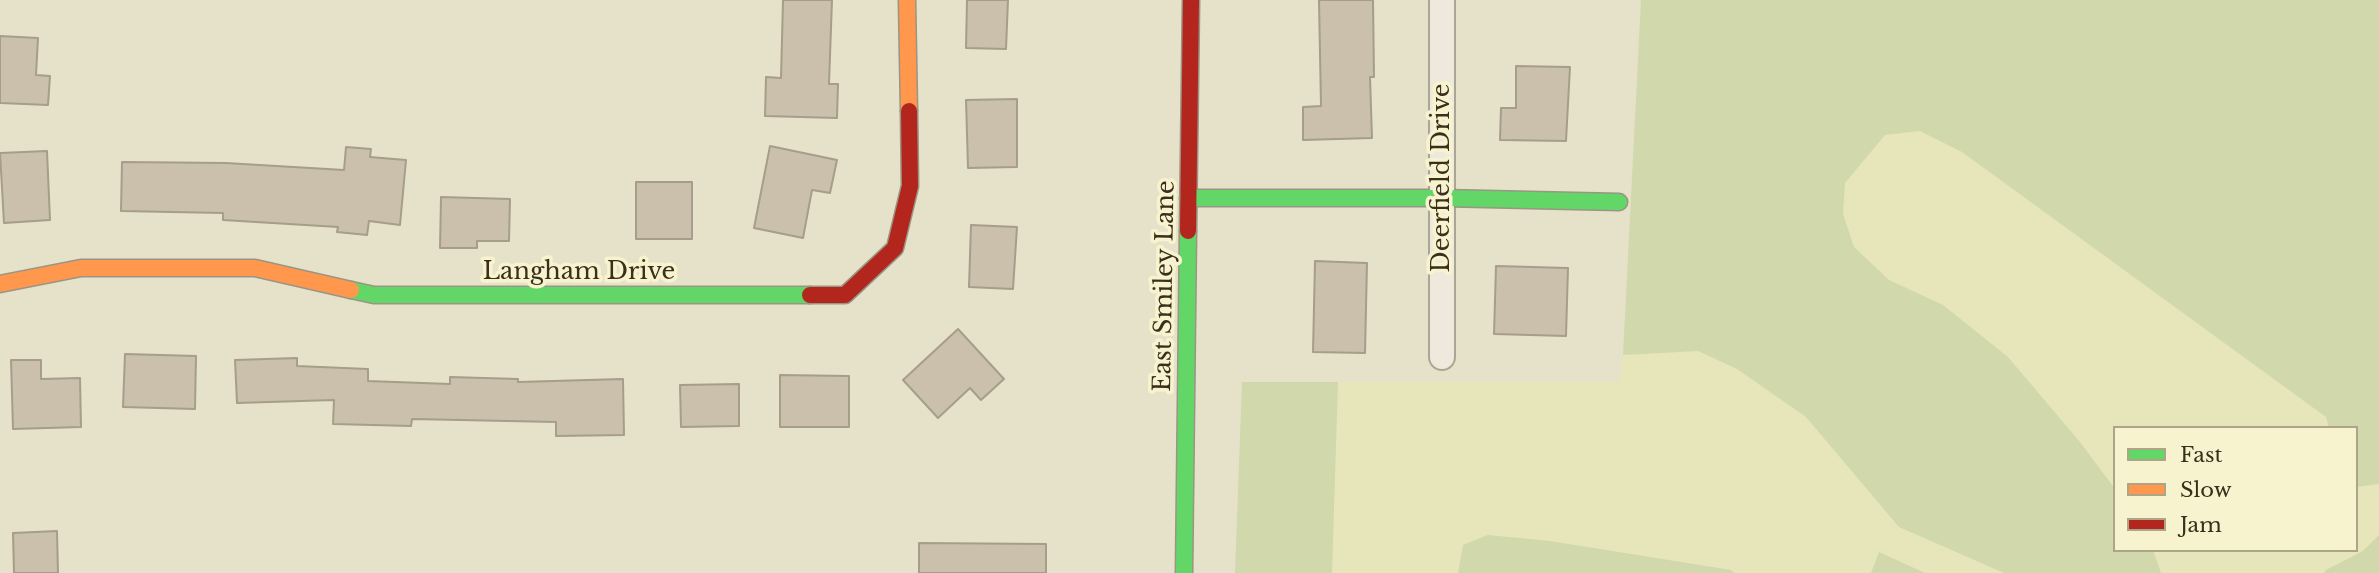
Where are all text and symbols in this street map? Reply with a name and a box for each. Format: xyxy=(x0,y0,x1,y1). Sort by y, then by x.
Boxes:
street label: Deerfield Drive xyxy=(1428,83,1456,273)
street label: East Smiley Lane xyxy=(1149,180,1181,392)
street label: Langham Drive xyxy=(483,258,675,286)
legend xyxy=(2113,426,2358,552)
text: Fast xyxy=(2180,442,2222,468)
text: Slow xyxy=(2180,477,2232,503)
text: Jam xyxy=(2180,512,2222,538)

